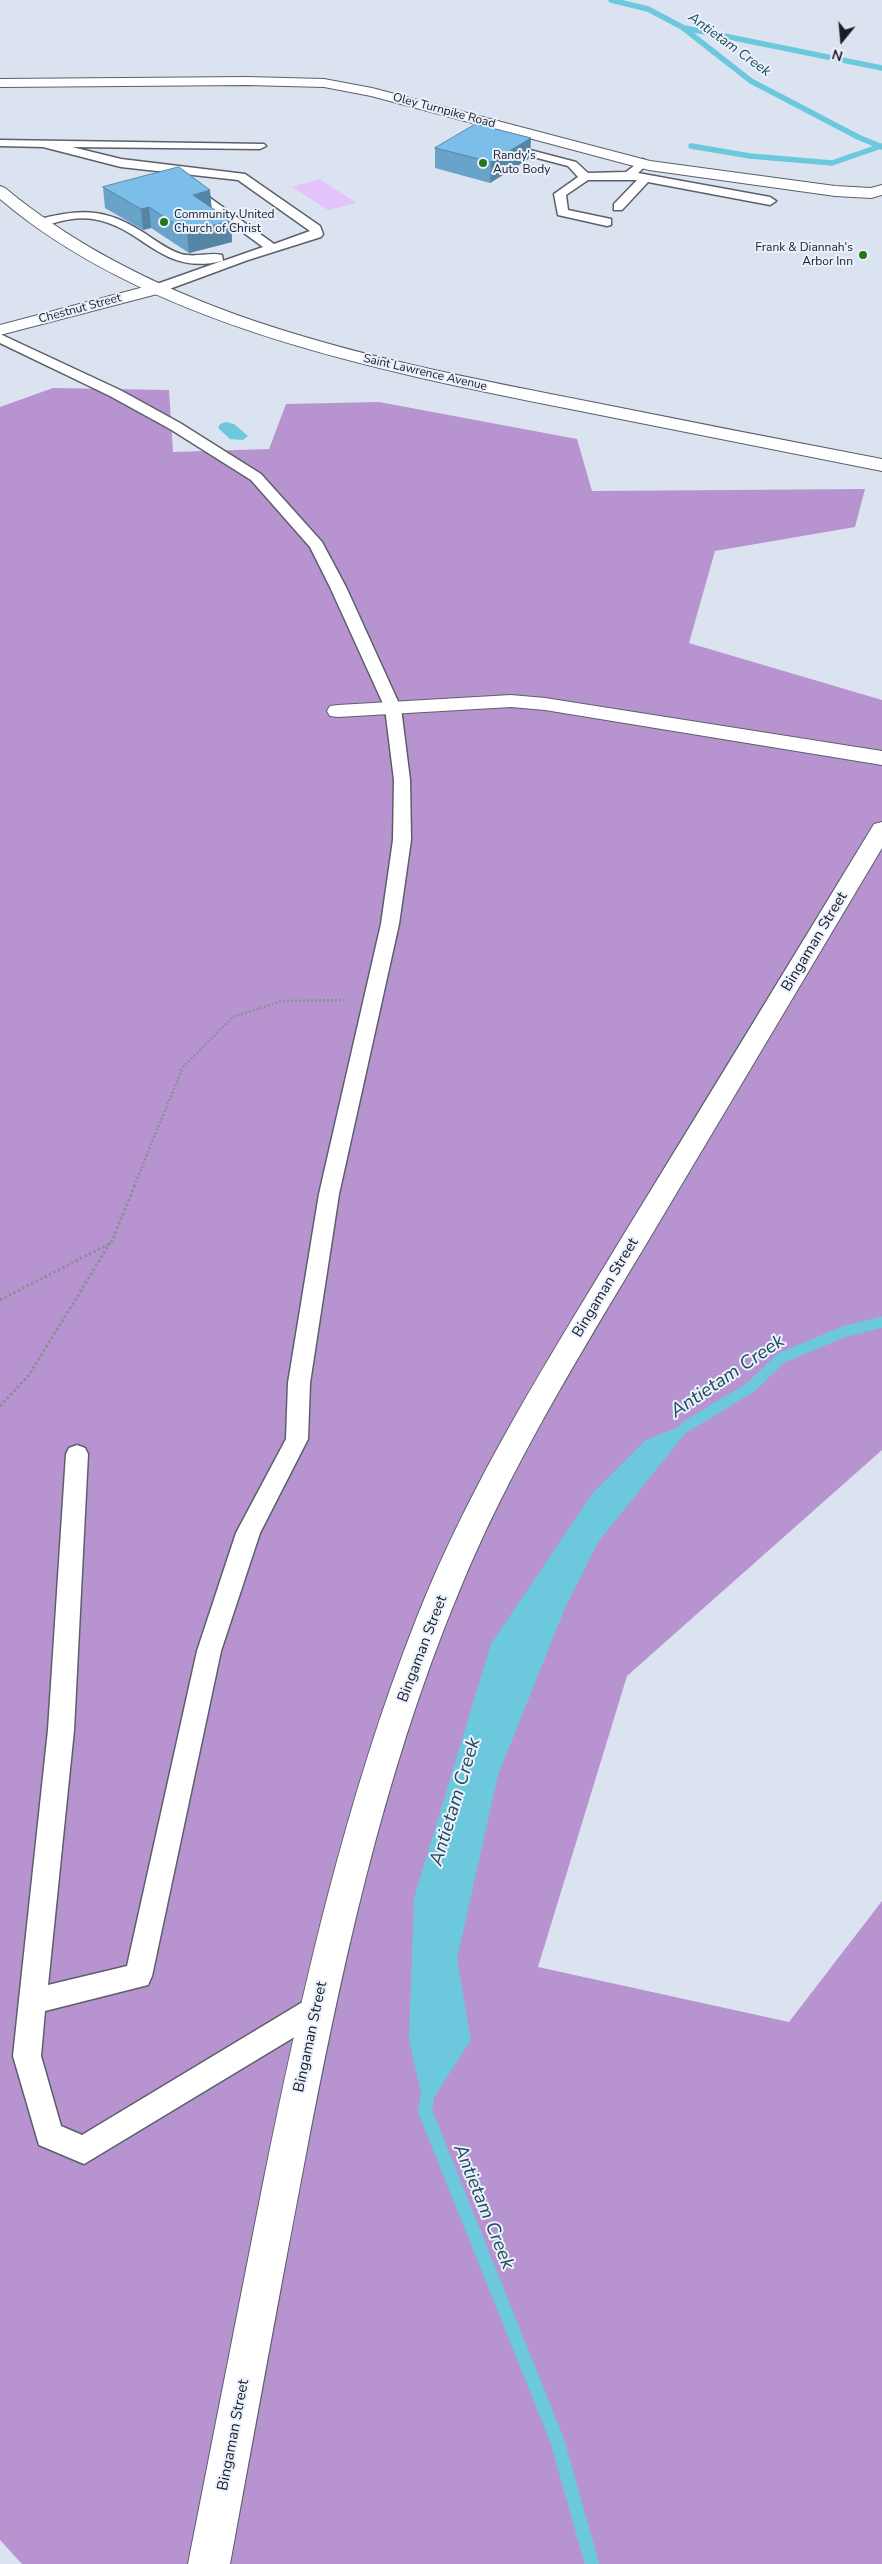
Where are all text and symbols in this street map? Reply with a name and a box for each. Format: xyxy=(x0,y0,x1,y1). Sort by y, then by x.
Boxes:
water label: Antietam Creek xyxy=(684,9,774,81)
north arrow xyxy=(817,15,867,65)
text: N xyxy=(830,44,845,65)
street label: Oley Turnpike Road xyxy=(391,90,497,132)
place label: Randy's Auto Body xyxy=(493,149,550,177)
marker: Randy's Auto Body xyxy=(477,157,489,169)
place label: Community United Church of Christ xyxy=(174,208,275,236)
marker: Community United Church of Christ xyxy=(158,216,170,228)
place label: Frank & Diannah's Arbor Inn xyxy=(755,241,853,269)
marker: Frank & Diannah's Arbor Inn xyxy=(857,249,869,261)
street label: Chestnut Street xyxy=(37,291,123,327)
street label: Saint Lawrence Avenue xyxy=(362,352,488,394)
street label: Bingaman Street xyxy=(778,889,852,995)
street label: Bingaman Street xyxy=(569,1235,643,1341)
water label: Antietam Creek xyxy=(667,1330,789,1424)
street label: Bingaman Street xyxy=(394,1593,452,1705)
water label: Antietam Creek xyxy=(426,1735,486,1869)
street label: Bingaman Street xyxy=(290,1980,332,2094)
water label: Antietam Creek xyxy=(448,2141,518,2273)
street label: Bingaman Street xyxy=(214,2378,254,2492)

